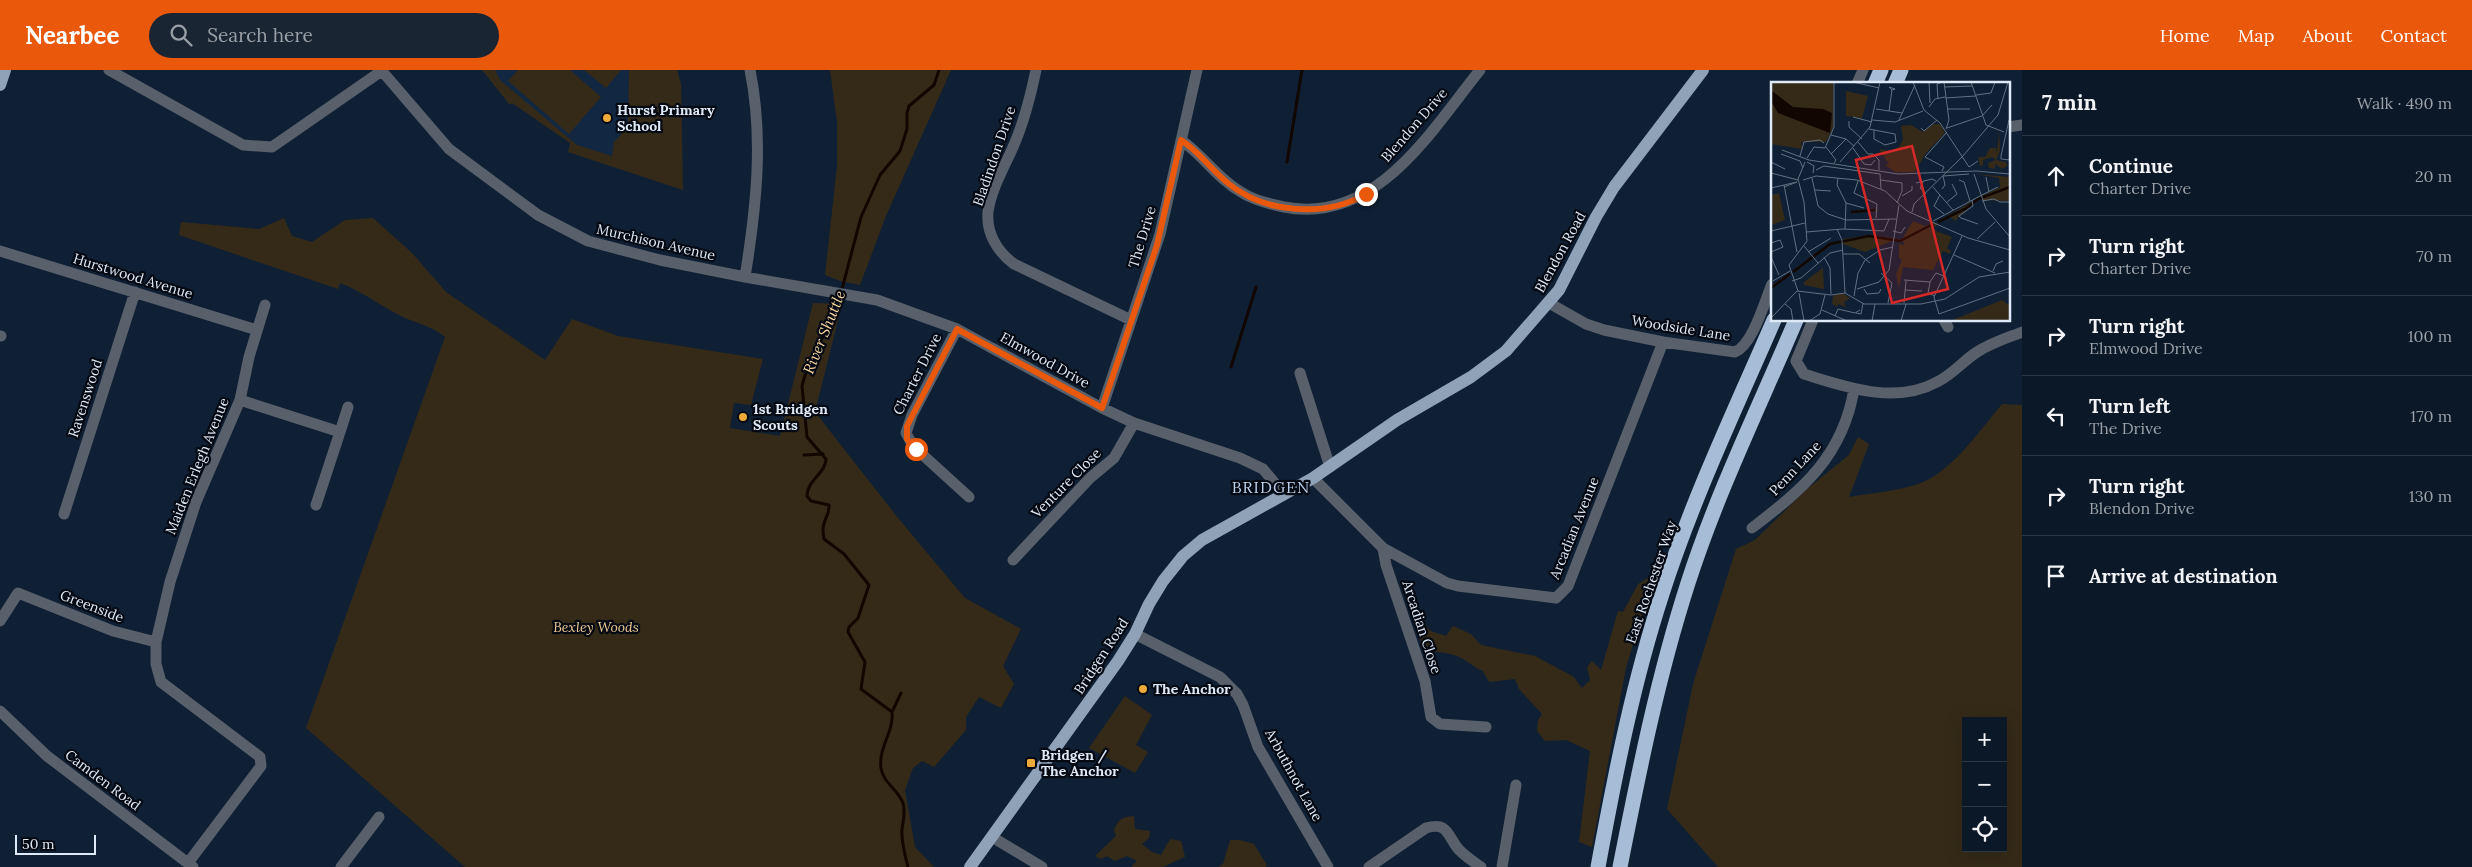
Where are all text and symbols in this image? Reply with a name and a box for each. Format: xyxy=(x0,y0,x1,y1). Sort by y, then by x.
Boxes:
search box xyxy=(149,13,499,58)
text: Nearbee xyxy=(25,20,119,51)
icon: search xyxy=(167,21,195,49)
text: Search here xyxy=(207,23,313,47)
text: Home xyxy=(2160,24,2210,47)
text: Map xyxy=(2238,24,2274,47)
text: About xyxy=(2302,24,2352,47)
text: Contact xyxy=(2380,24,2447,47)
inset map xyxy=(1771,82,2010,321)
street label: Blendon Drive xyxy=(1377,84,1451,166)
text: 7 min xyxy=(2042,89,2097,116)
text: Walk · 490 m xyxy=(2357,93,2452,113)
place label: Hurst Primary School xyxy=(617,101,715,135)
street label: Bladindon Drive xyxy=(969,103,1020,208)
marker: Hurst Primary School xyxy=(601,112,613,124)
text: Continue xyxy=(2089,154,2173,178)
icon: ahead xyxy=(2042,162,2070,190)
text: 20 m xyxy=(2415,166,2452,186)
text: Charter Drive xyxy=(2089,178,2191,198)
route end xyxy=(1355,183,1378,206)
street label: The Drive xyxy=(1124,204,1160,270)
street label: Blendon Road xyxy=(1530,208,1590,296)
street label: Murchison Avenue xyxy=(595,220,718,265)
text: Turn right xyxy=(2089,234,2185,258)
icon: right xyxy=(2042,242,2070,270)
text: 70 m xyxy=(2416,246,2452,266)
street label: Hurstwood Avenue xyxy=(71,249,195,303)
text: Charter Drive xyxy=(2089,258,2191,278)
water label: River Shuttle xyxy=(799,287,849,377)
street label: Woodside Lane xyxy=(1630,311,1732,345)
text: Turn right xyxy=(2089,314,2185,338)
icon: right xyxy=(2042,322,2070,350)
text: 100 m xyxy=(2408,326,2452,346)
street label: Elmwood Drive xyxy=(997,328,1093,392)
street label: Charter Drive xyxy=(889,330,945,418)
text: Elmwood Drive xyxy=(2089,338,2203,358)
street label: Ravenswood xyxy=(64,357,106,439)
text: Turn left xyxy=(2089,394,2170,418)
street label: Maiden Erlegh Avenue xyxy=(161,395,233,537)
place label: 1st Bridgen Scouts xyxy=(753,400,828,434)
icon: left xyxy=(2042,402,2070,430)
text: 170 m xyxy=(2410,406,2452,426)
marker: 1st Bridgen Scouts xyxy=(737,411,749,423)
text: The Drive xyxy=(2089,418,2162,438)
street label: Penn Lane xyxy=(1765,437,1825,499)
route start xyxy=(905,438,928,461)
street label: Venture Close xyxy=(1027,444,1105,522)
street label: Arcadian Avenue xyxy=(1545,474,1603,583)
text: Turn right xyxy=(2089,474,2185,498)
district label: BRIDGEN xyxy=(1232,477,1310,497)
icon: right xyxy=(2042,482,2070,510)
text: 130 m xyxy=(2409,486,2452,506)
text: Blendon Drive xyxy=(2089,498,2194,518)
street label: East Rochester Way xyxy=(1622,518,1681,646)
icon: arrive xyxy=(2042,562,2070,590)
text: Arrive at destination xyxy=(2089,564,2278,588)
street label: Arcadian Close xyxy=(1398,577,1446,676)
street label: Greenside xyxy=(58,586,127,626)
street label: Bridgen Road xyxy=(1070,615,1132,697)
park label: Bexley Woods xyxy=(553,618,639,636)
place label: The Anchor xyxy=(1153,680,1231,698)
marker: The Anchor xyxy=(1137,683,1149,695)
map controls xyxy=(1962,717,2007,852)
button: + xyxy=(1962,717,2007,762)
street label: Arbuthnot Lane xyxy=(1261,725,1327,825)
street label: Camden Road xyxy=(62,746,144,814)
place label: Bridgen / The Anchor xyxy=(1041,746,1119,780)
marker: Bridgen / The Anchor xyxy=(1025,757,1037,769)
button: − xyxy=(1962,762,2007,807)
button: locate xyxy=(1962,807,2007,852)
scale bar xyxy=(15,832,96,855)
text: 50 m xyxy=(22,835,55,853)

